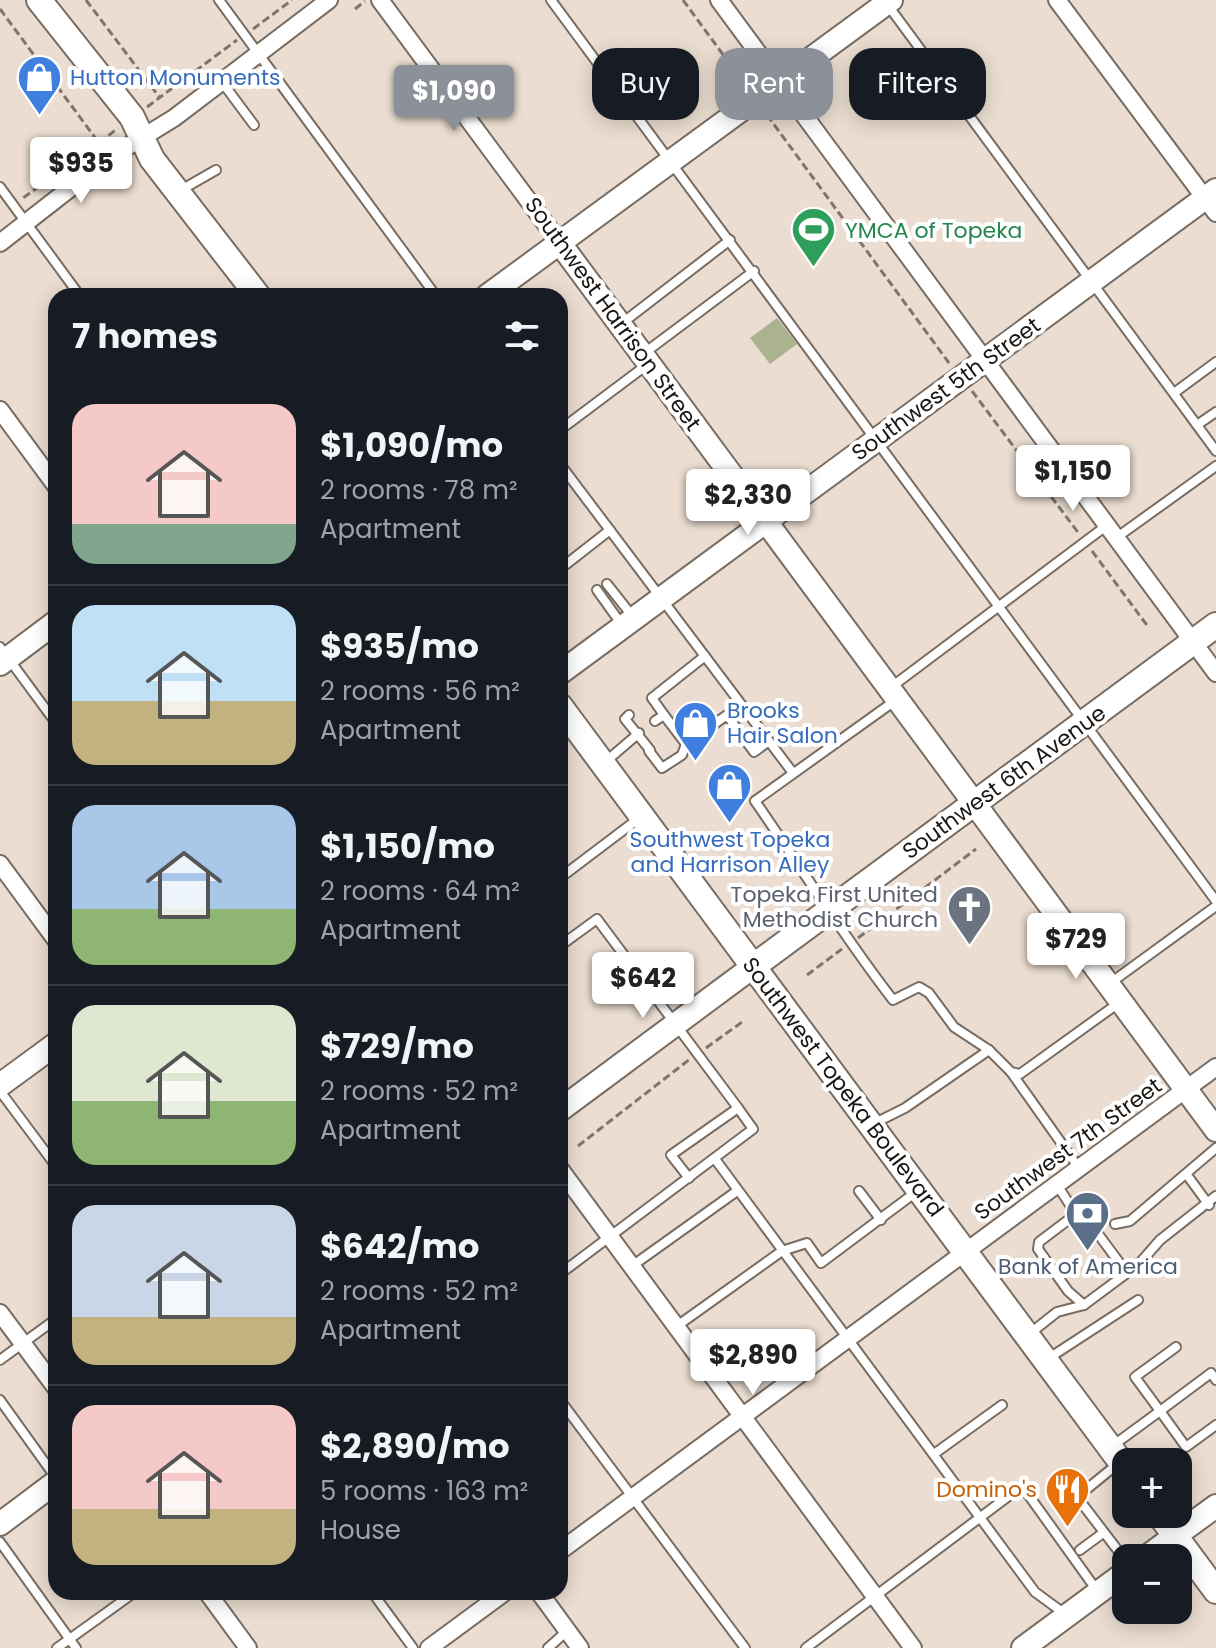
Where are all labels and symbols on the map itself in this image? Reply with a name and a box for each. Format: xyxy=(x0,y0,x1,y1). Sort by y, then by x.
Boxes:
shop icon: Hutton Monuments xyxy=(15,53,63,116)
place label: Hutton Monuments xyxy=(70,62,280,93)
pin: $1,090 xyxy=(389,65,519,133)
pin: $935 xyxy=(34,137,128,205)
street label: Southwest Harrison Street xyxy=(518,191,708,437)
sports icon: YMCA of Topeka xyxy=(790,206,838,269)
place label: YMCA of Topeka xyxy=(845,215,1022,246)
street label: Southwest 5th Street xyxy=(845,310,1047,468)
pin: $1,150 xyxy=(1008,445,1138,513)
pin: $2,330 xyxy=(683,469,813,537)
place label: Brooks Hair Salon xyxy=(727,695,838,751)
street label: Southwest 6th Avenue xyxy=(896,698,1112,866)
shop icon: Brooks Hair Salon xyxy=(672,699,720,762)
shop icon: Southwest Topeka and Harrison Alley xyxy=(706,762,754,825)
place label: Southwest Topeka and Harrison Alley xyxy=(630,824,830,880)
place label: Topeka First United Methodist Church xyxy=(730,879,938,935)
church icon: Topeka First United Methodist Church xyxy=(945,883,993,946)
pin: $729 xyxy=(1029,913,1123,981)
street label: Southwest Topeka Boulevard xyxy=(735,951,951,1223)
pin: $642 xyxy=(596,952,690,1020)
street label: Southwest 7th Street xyxy=(968,1070,1168,1228)
bank icon: Bank of America xyxy=(1064,1189,1112,1252)
place label: Bank of America xyxy=(998,1251,1178,1282)
pin: $2,890 xyxy=(688,1329,818,1397)
restaurant icon: Domino's xyxy=(1044,1465,1092,1528)
place label: Domino's xyxy=(936,1474,1037,1505)

